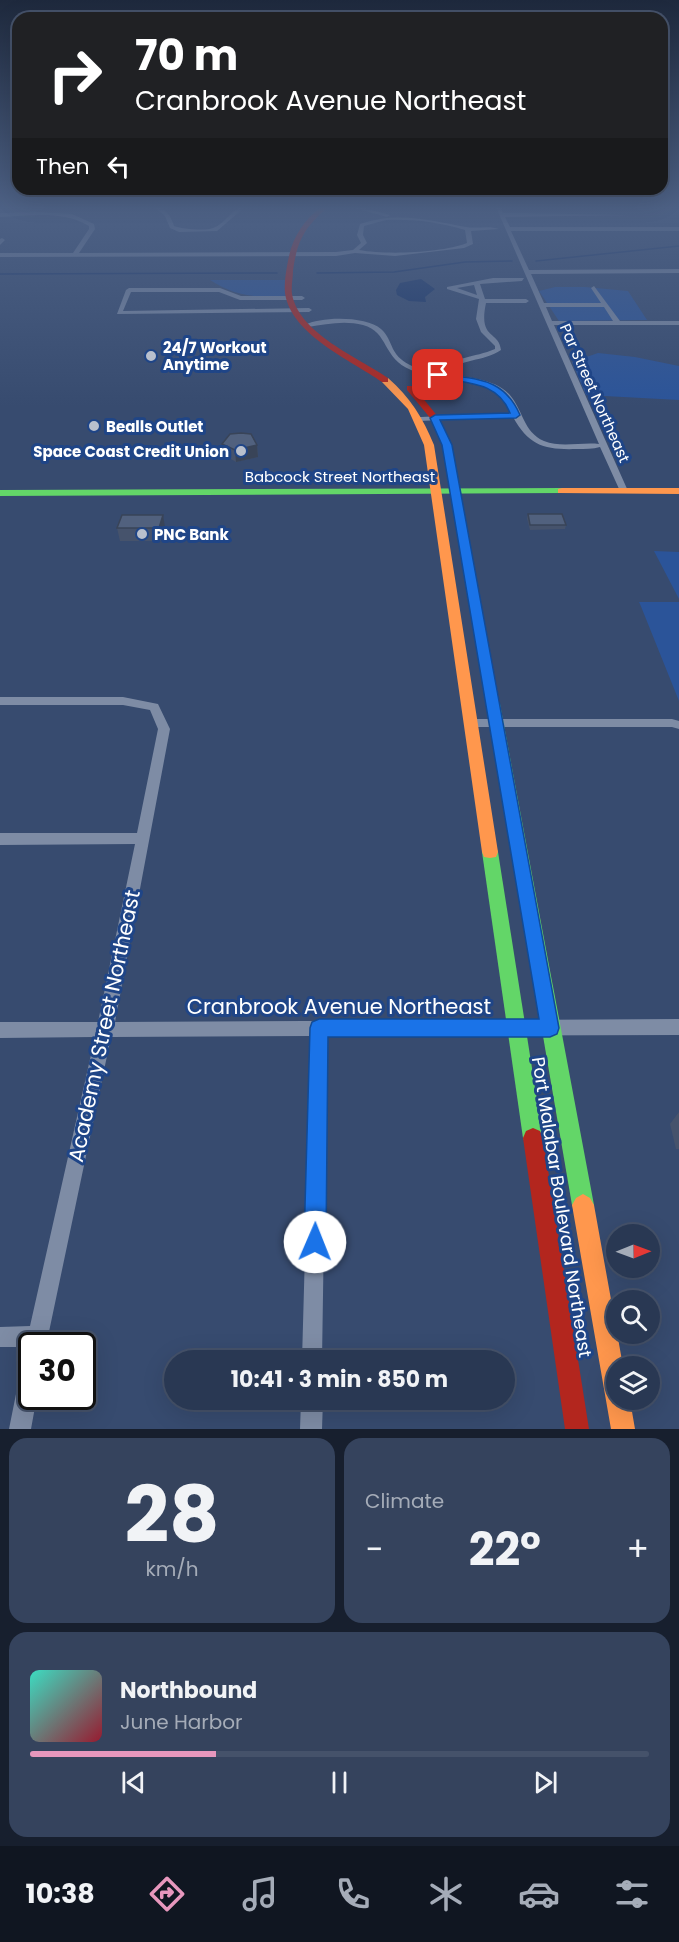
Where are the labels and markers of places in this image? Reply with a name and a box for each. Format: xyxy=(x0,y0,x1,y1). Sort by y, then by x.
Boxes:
place label: 24/7 Workout Anytime xyxy=(163,337,267,375)
marker: 24/7 Workout Anytime xyxy=(144,349,158,363)
pin xyxy=(412,349,463,400)
place label: Bealls Outlet xyxy=(106,416,203,437)
marker: Bealls Outlet xyxy=(87,419,101,433)
place label: Space Coast Credit Union xyxy=(33,441,229,462)
marker: Space Coast Credit Union xyxy=(234,444,248,458)
place label: PNC Bank xyxy=(154,524,229,545)
marker: PNC Bank xyxy=(135,527,149,541)

